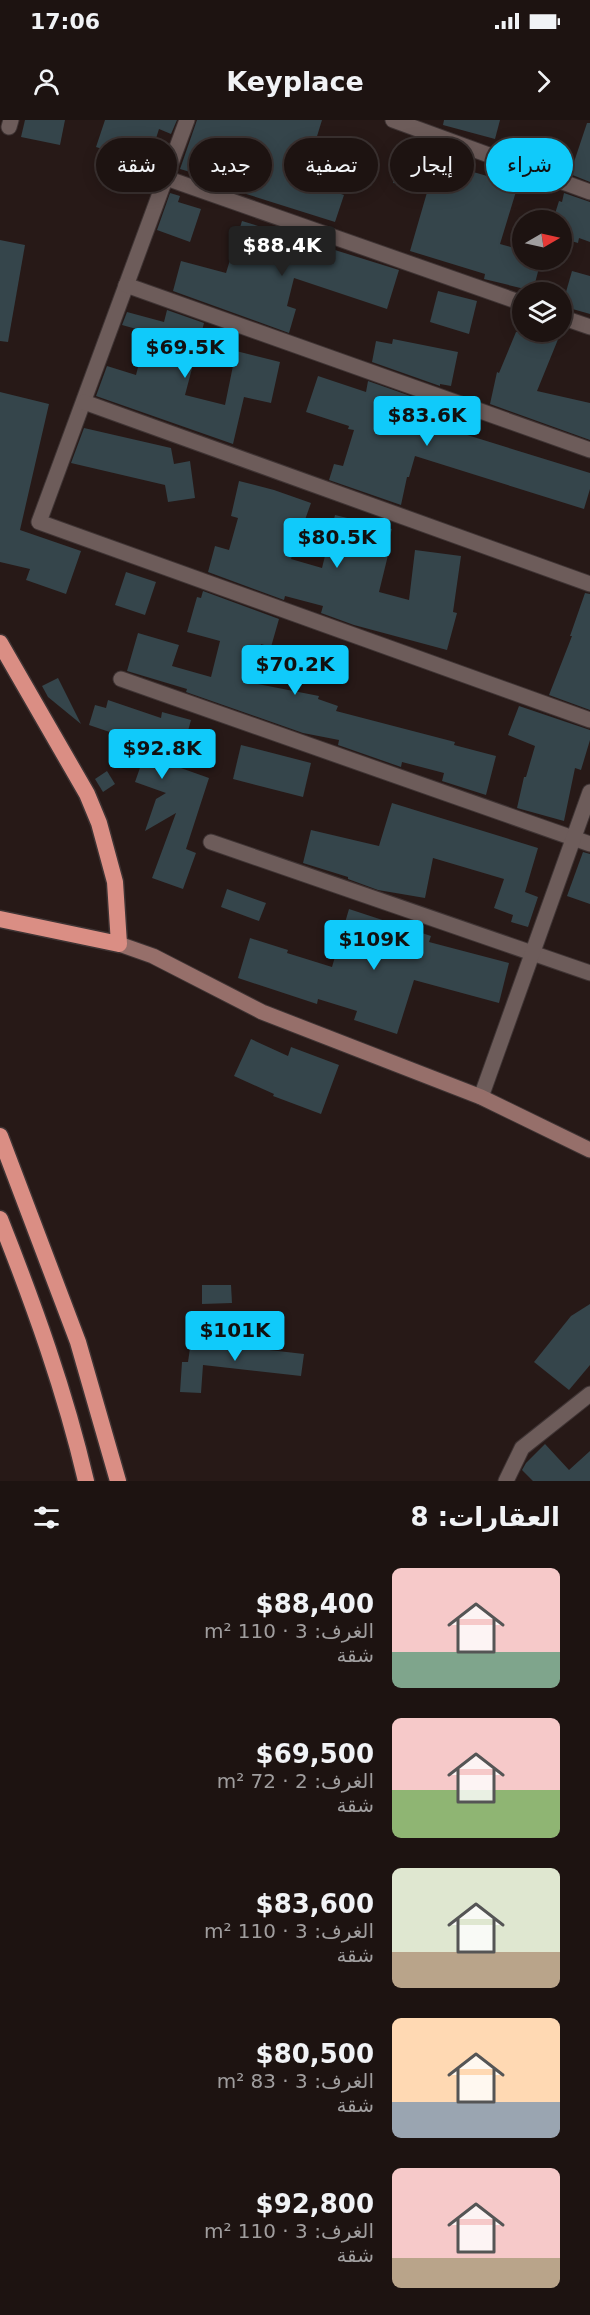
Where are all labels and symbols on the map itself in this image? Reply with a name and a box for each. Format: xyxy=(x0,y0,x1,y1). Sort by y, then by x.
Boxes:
north arrow xyxy=(512,210,572,270)
pin: $88.4K xyxy=(233,226,331,277)
pin: $69.5K xyxy=(136,328,234,379)
pin: $83.6K xyxy=(378,396,476,447)
pin: $80.5K xyxy=(288,518,386,569)
pin: $70.2K xyxy=(246,645,344,696)
pin: $92.8K xyxy=(113,729,211,780)
pin: $109K xyxy=(332,920,416,971)
pin: $101K xyxy=(193,1311,277,1362)

